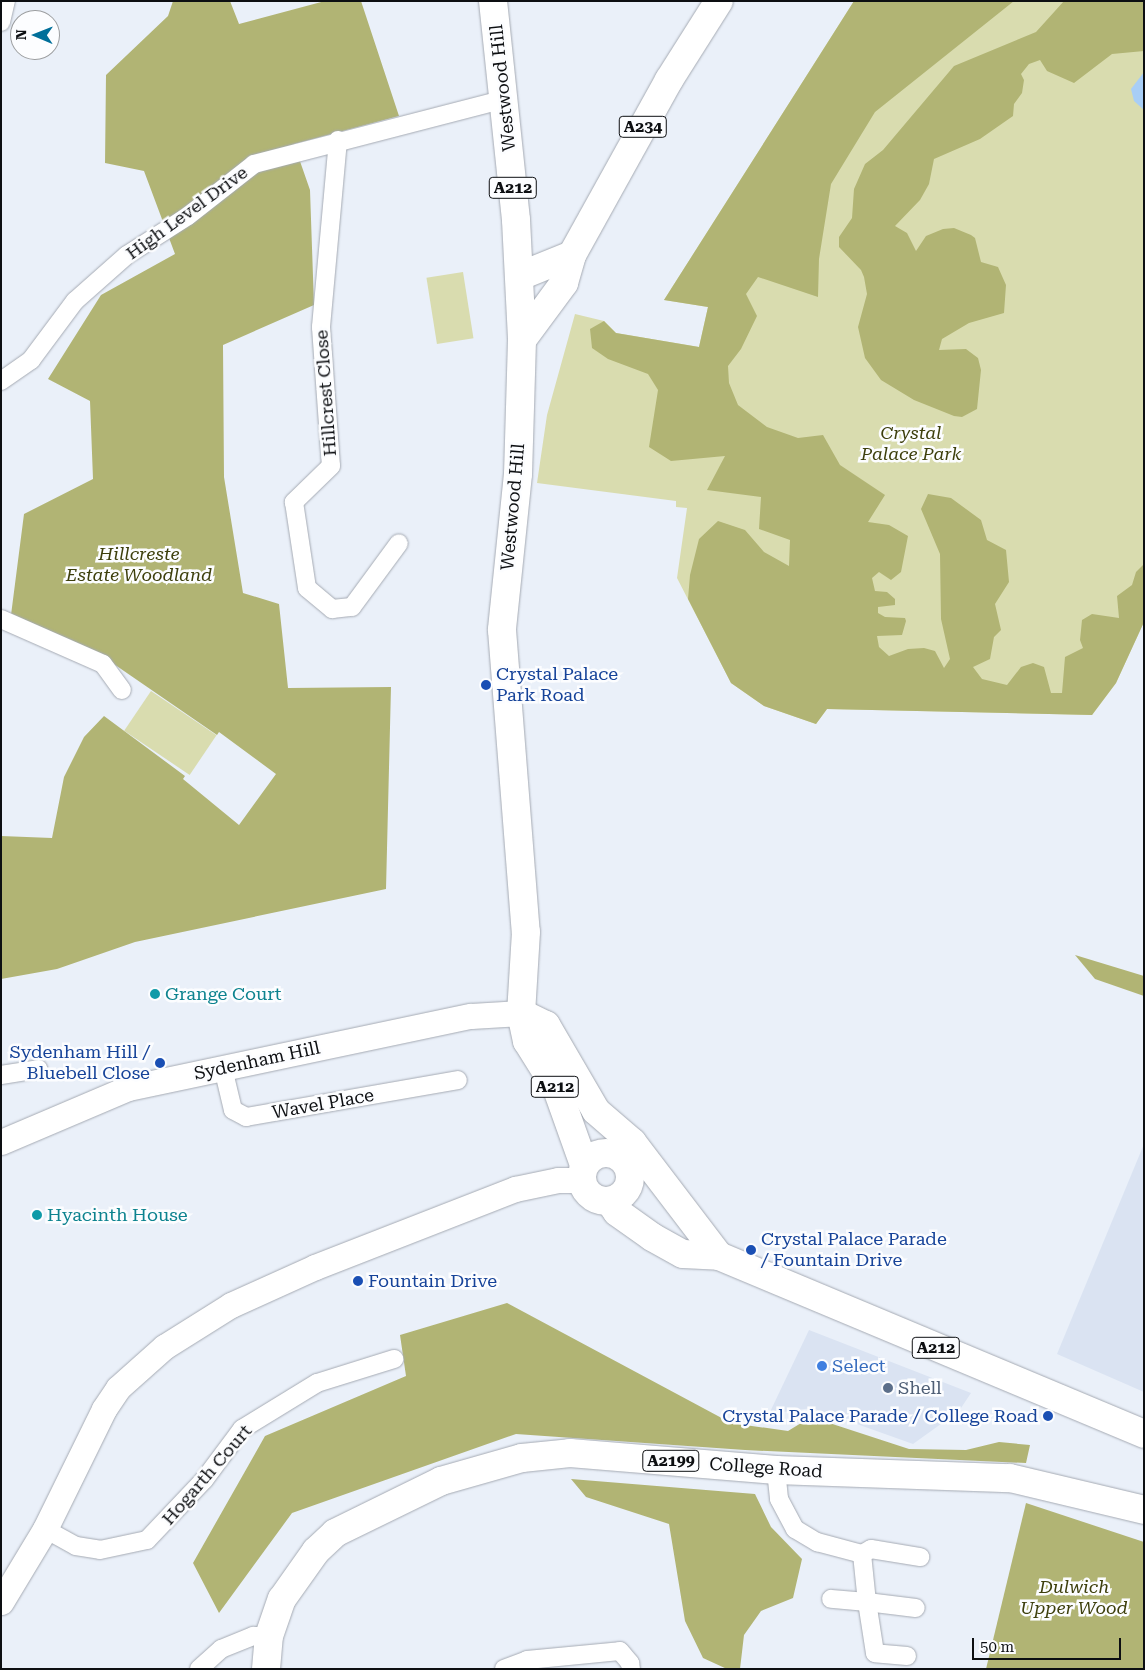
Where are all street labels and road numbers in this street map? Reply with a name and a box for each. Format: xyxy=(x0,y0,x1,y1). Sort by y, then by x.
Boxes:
street label: Westwood Hill xyxy=(486,24,520,152)
road number: A234 xyxy=(618,114,668,140)
street label: High Level Drive xyxy=(122,162,252,264)
road number: A212 xyxy=(488,174,538,202)
street label: Hillcrest Close xyxy=(311,329,341,457)
street label: Westwood Hill xyxy=(497,443,529,571)
street label: Sydenham Hill xyxy=(192,1037,322,1085)
road number: A212 xyxy=(530,1074,580,1100)
street label: Wavel Place xyxy=(270,1084,376,1124)
road number: A212 xyxy=(911,1335,961,1362)
street label: Hogarth Court xyxy=(158,1420,256,1530)
road number: A2199 xyxy=(642,1448,700,1474)
street label: College Road xyxy=(709,1453,823,1483)

